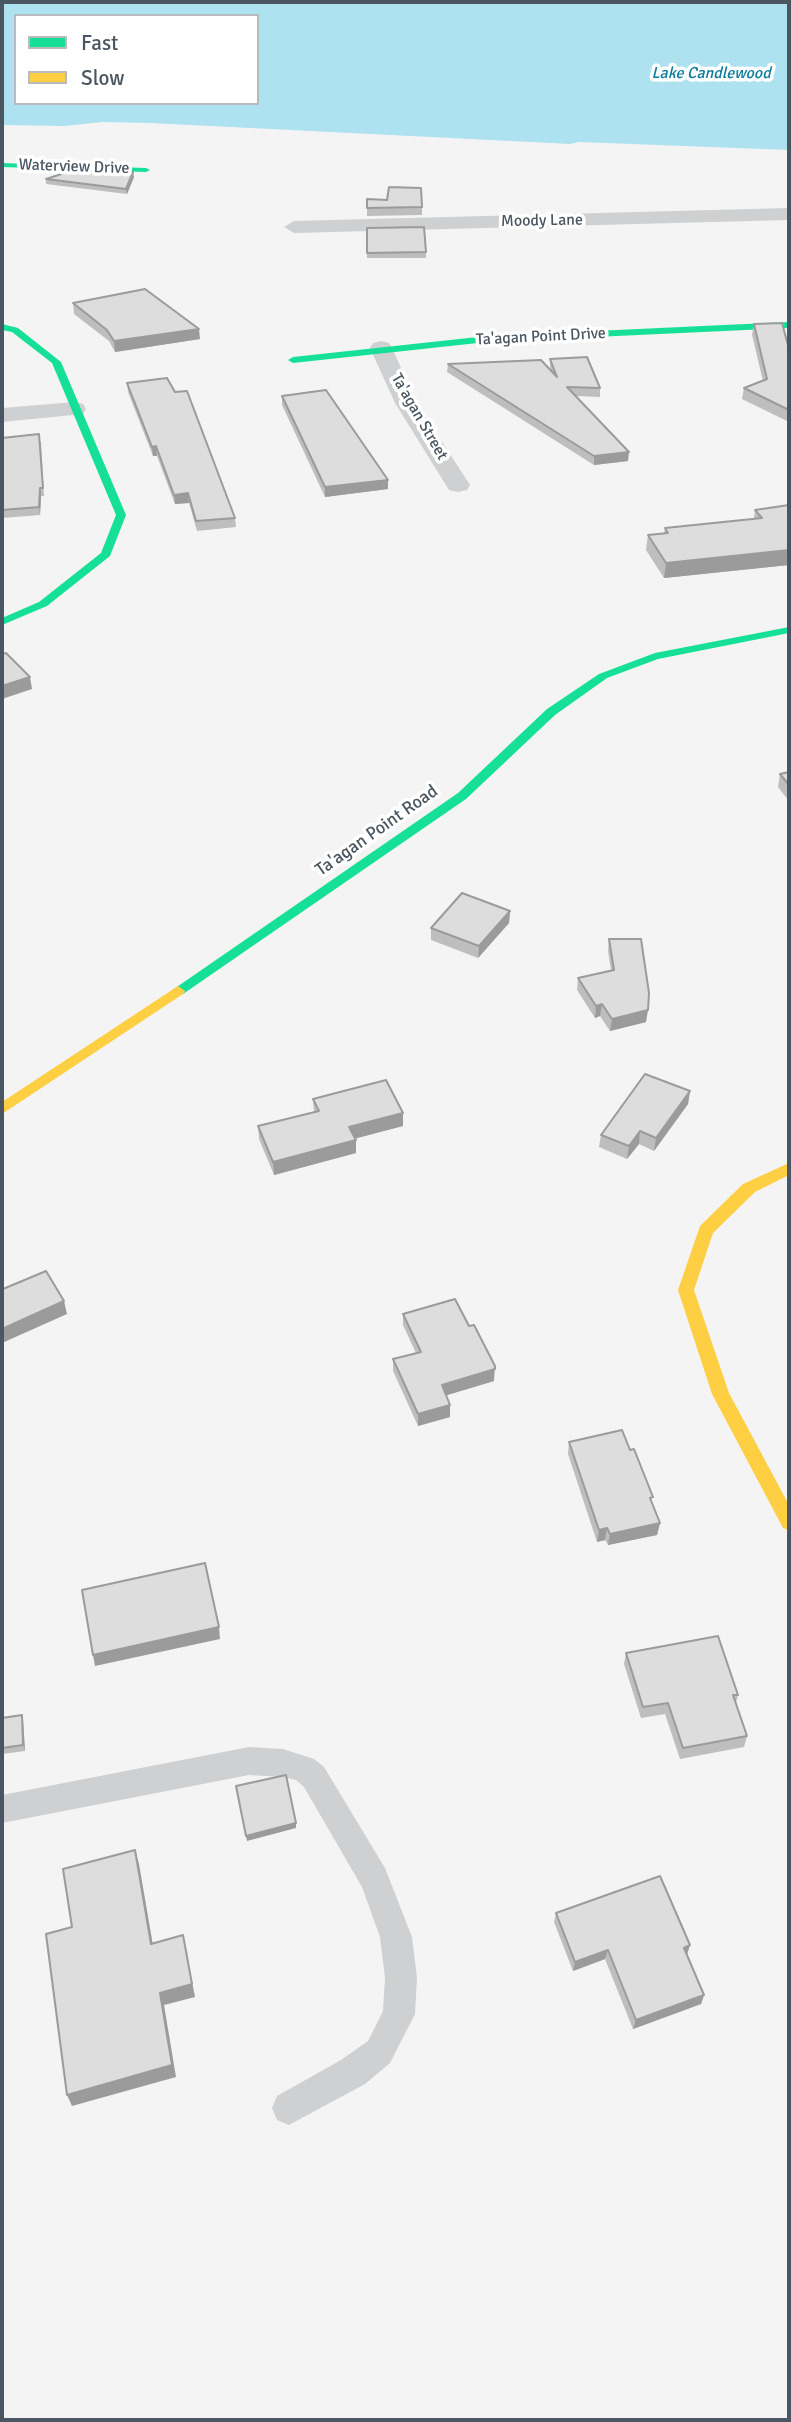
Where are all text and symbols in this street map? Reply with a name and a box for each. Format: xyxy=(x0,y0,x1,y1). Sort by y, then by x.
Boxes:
legend xyxy=(14,14,259,105)
text: Fast xyxy=(81,30,118,56)
water label: Lake Candlewood xyxy=(651,64,771,84)
text: Slow xyxy=(81,65,125,91)
street label: Waterview Drive xyxy=(18,155,130,179)
street label: Moody Lane xyxy=(501,211,583,231)
street label: Ta'agan Point Drive xyxy=(476,324,606,350)
street label: Ta'agan Street xyxy=(387,370,451,464)
street label: Ta'agan Point Road xyxy=(312,781,442,881)

